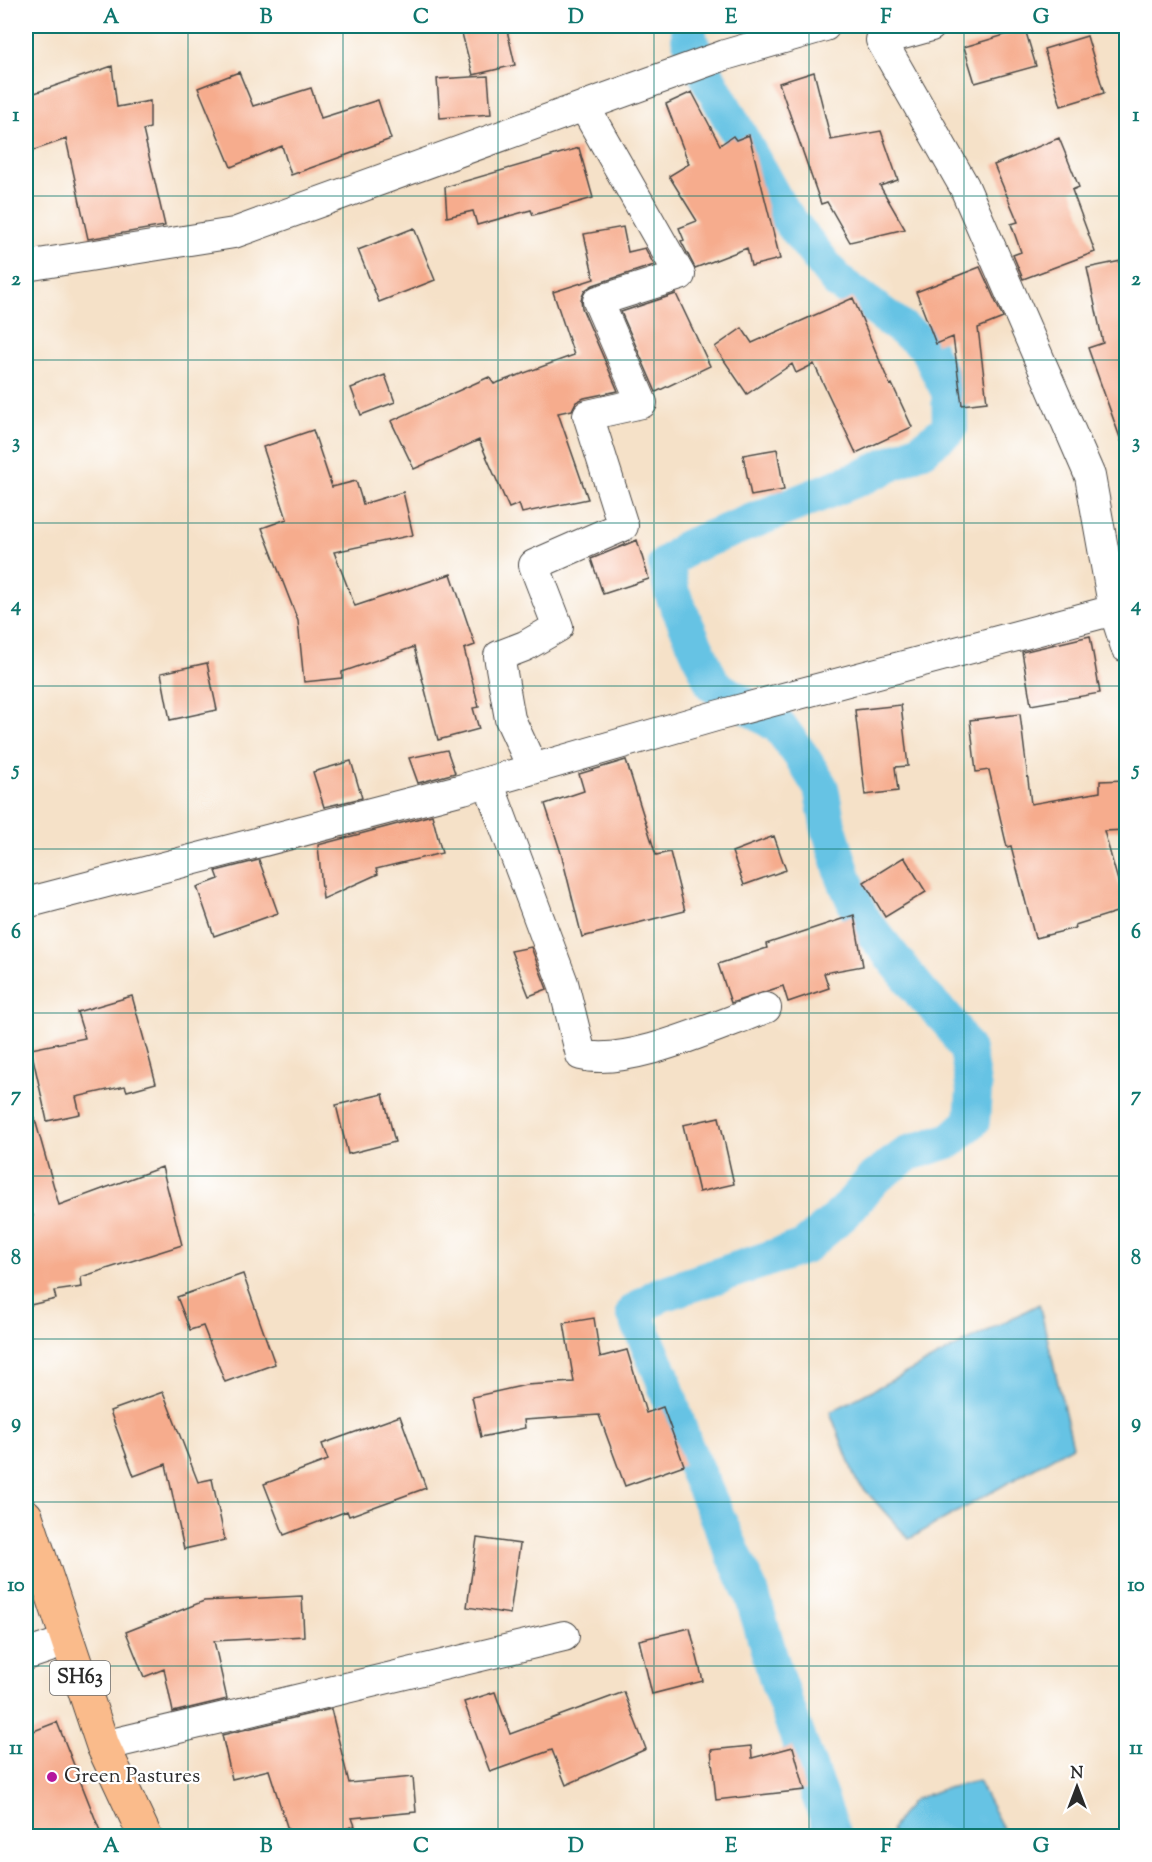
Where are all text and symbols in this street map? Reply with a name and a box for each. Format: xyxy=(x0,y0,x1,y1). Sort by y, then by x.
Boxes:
text: A xyxy=(103,4,120,33)
text: B xyxy=(260,4,273,33)
text: C xyxy=(413,4,429,33)
text: D xyxy=(568,4,584,33)
text: E xyxy=(725,4,738,33)
text: F xyxy=(880,4,892,33)
text: G xyxy=(1033,4,1050,33)
text: 1 xyxy=(13,102,20,131)
text: 1 xyxy=(1133,102,1140,131)
text: 2 xyxy=(11,266,21,295)
text: 2 xyxy=(1131,266,1141,295)
text: 3 xyxy=(12,429,20,458)
text: 3 xyxy=(1132,429,1140,458)
text: 4 xyxy=(10,592,21,621)
text: 4 xyxy=(1130,592,1141,621)
text: 5 xyxy=(11,756,20,785)
text: 5 xyxy=(1131,756,1140,785)
text: 6 xyxy=(11,919,21,948)
text: 6 xyxy=(1131,919,1141,948)
text: 7 xyxy=(11,1082,22,1111)
text: 7 xyxy=(1131,1082,1142,1111)
text: 8 xyxy=(11,1245,21,1274)
text: 8 xyxy=(1131,1245,1141,1274)
text: 9 xyxy=(11,1409,21,1438)
text: 9 xyxy=(1131,1409,1141,1438)
text: 10 xyxy=(7,1572,25,1601)
text: 10 xyxy=(1127,1572,1145,1601)
road number: SH63 xyxy=(50,1661,110,1695)
text: 11 xyxy=(9,1735,23,1764)
text: 11 xyxy=(1129,1735,1143,1764)
north arrow xyxy=(1047,1757,1107,1817)
place label: Green Pastures xyxy=(64,1762,200,1792)
text: N xyxy=(1071,1763,1084,1786)
marker: Green Pastures xyxy=(45,1770,59,1784)
text: A xyxy=(103,1833,120,1862)
text: B xyxy=(260,1833,273,1862)
text: C xyxy=(413,1833,429,1862)
text: D xyxy=(568,1833,584,1862)
text: E xyxy=(725,1833,738,1862)
text: F xyxy=(880,1833,892,1862)
text: G xyxy=(1033,1833,1050,1862)

